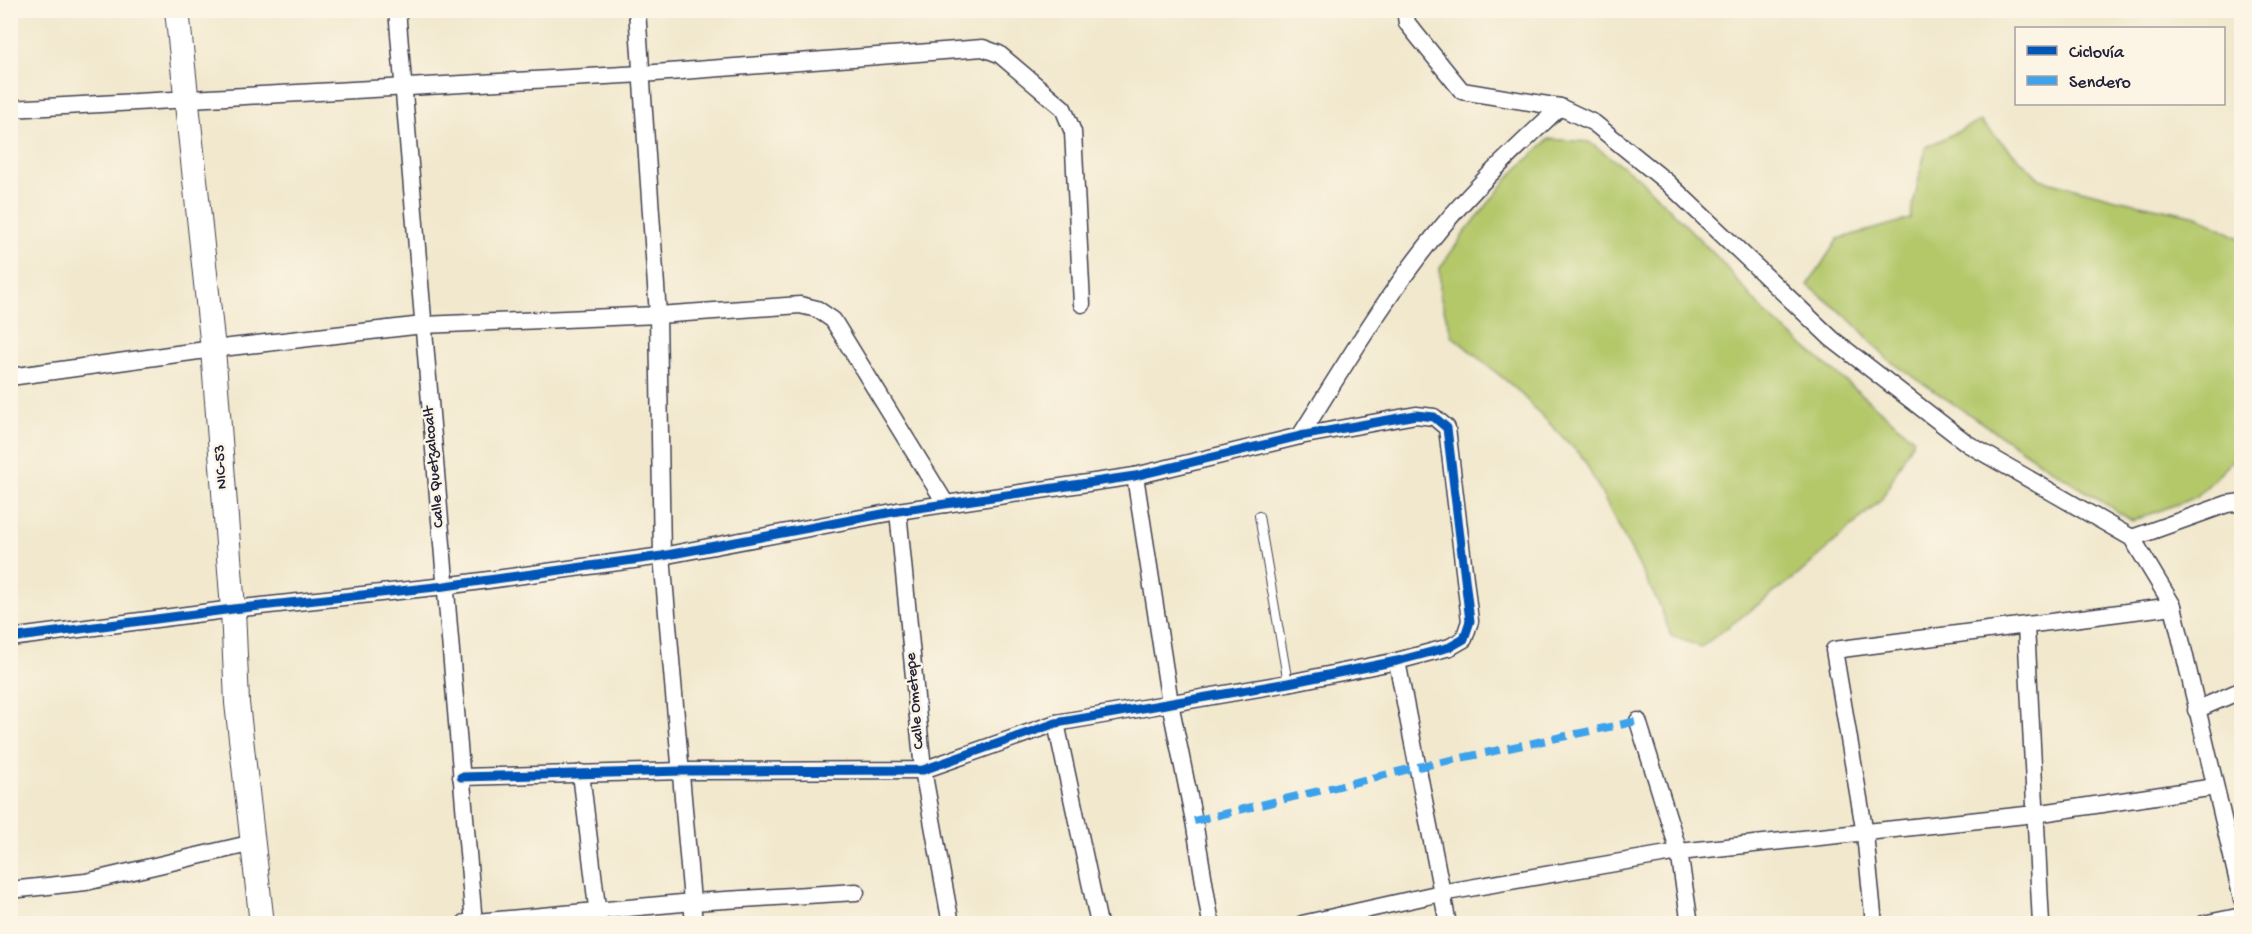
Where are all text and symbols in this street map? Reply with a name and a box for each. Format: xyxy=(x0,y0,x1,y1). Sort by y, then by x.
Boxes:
legend xyxy=(2015,27,2225,105)
text: Ciclovía xyxy=(2069,43,2125,64)
text: Sendero xyxy=(2069,73,2131,94)
street label: Calle Quetzalcoalt xyxy=(420,404,450,529)
street label: NIC-53 xyxy=(211,444,233,490)
street label: Calle Ometepe xyxy=(902,651,930,750)

